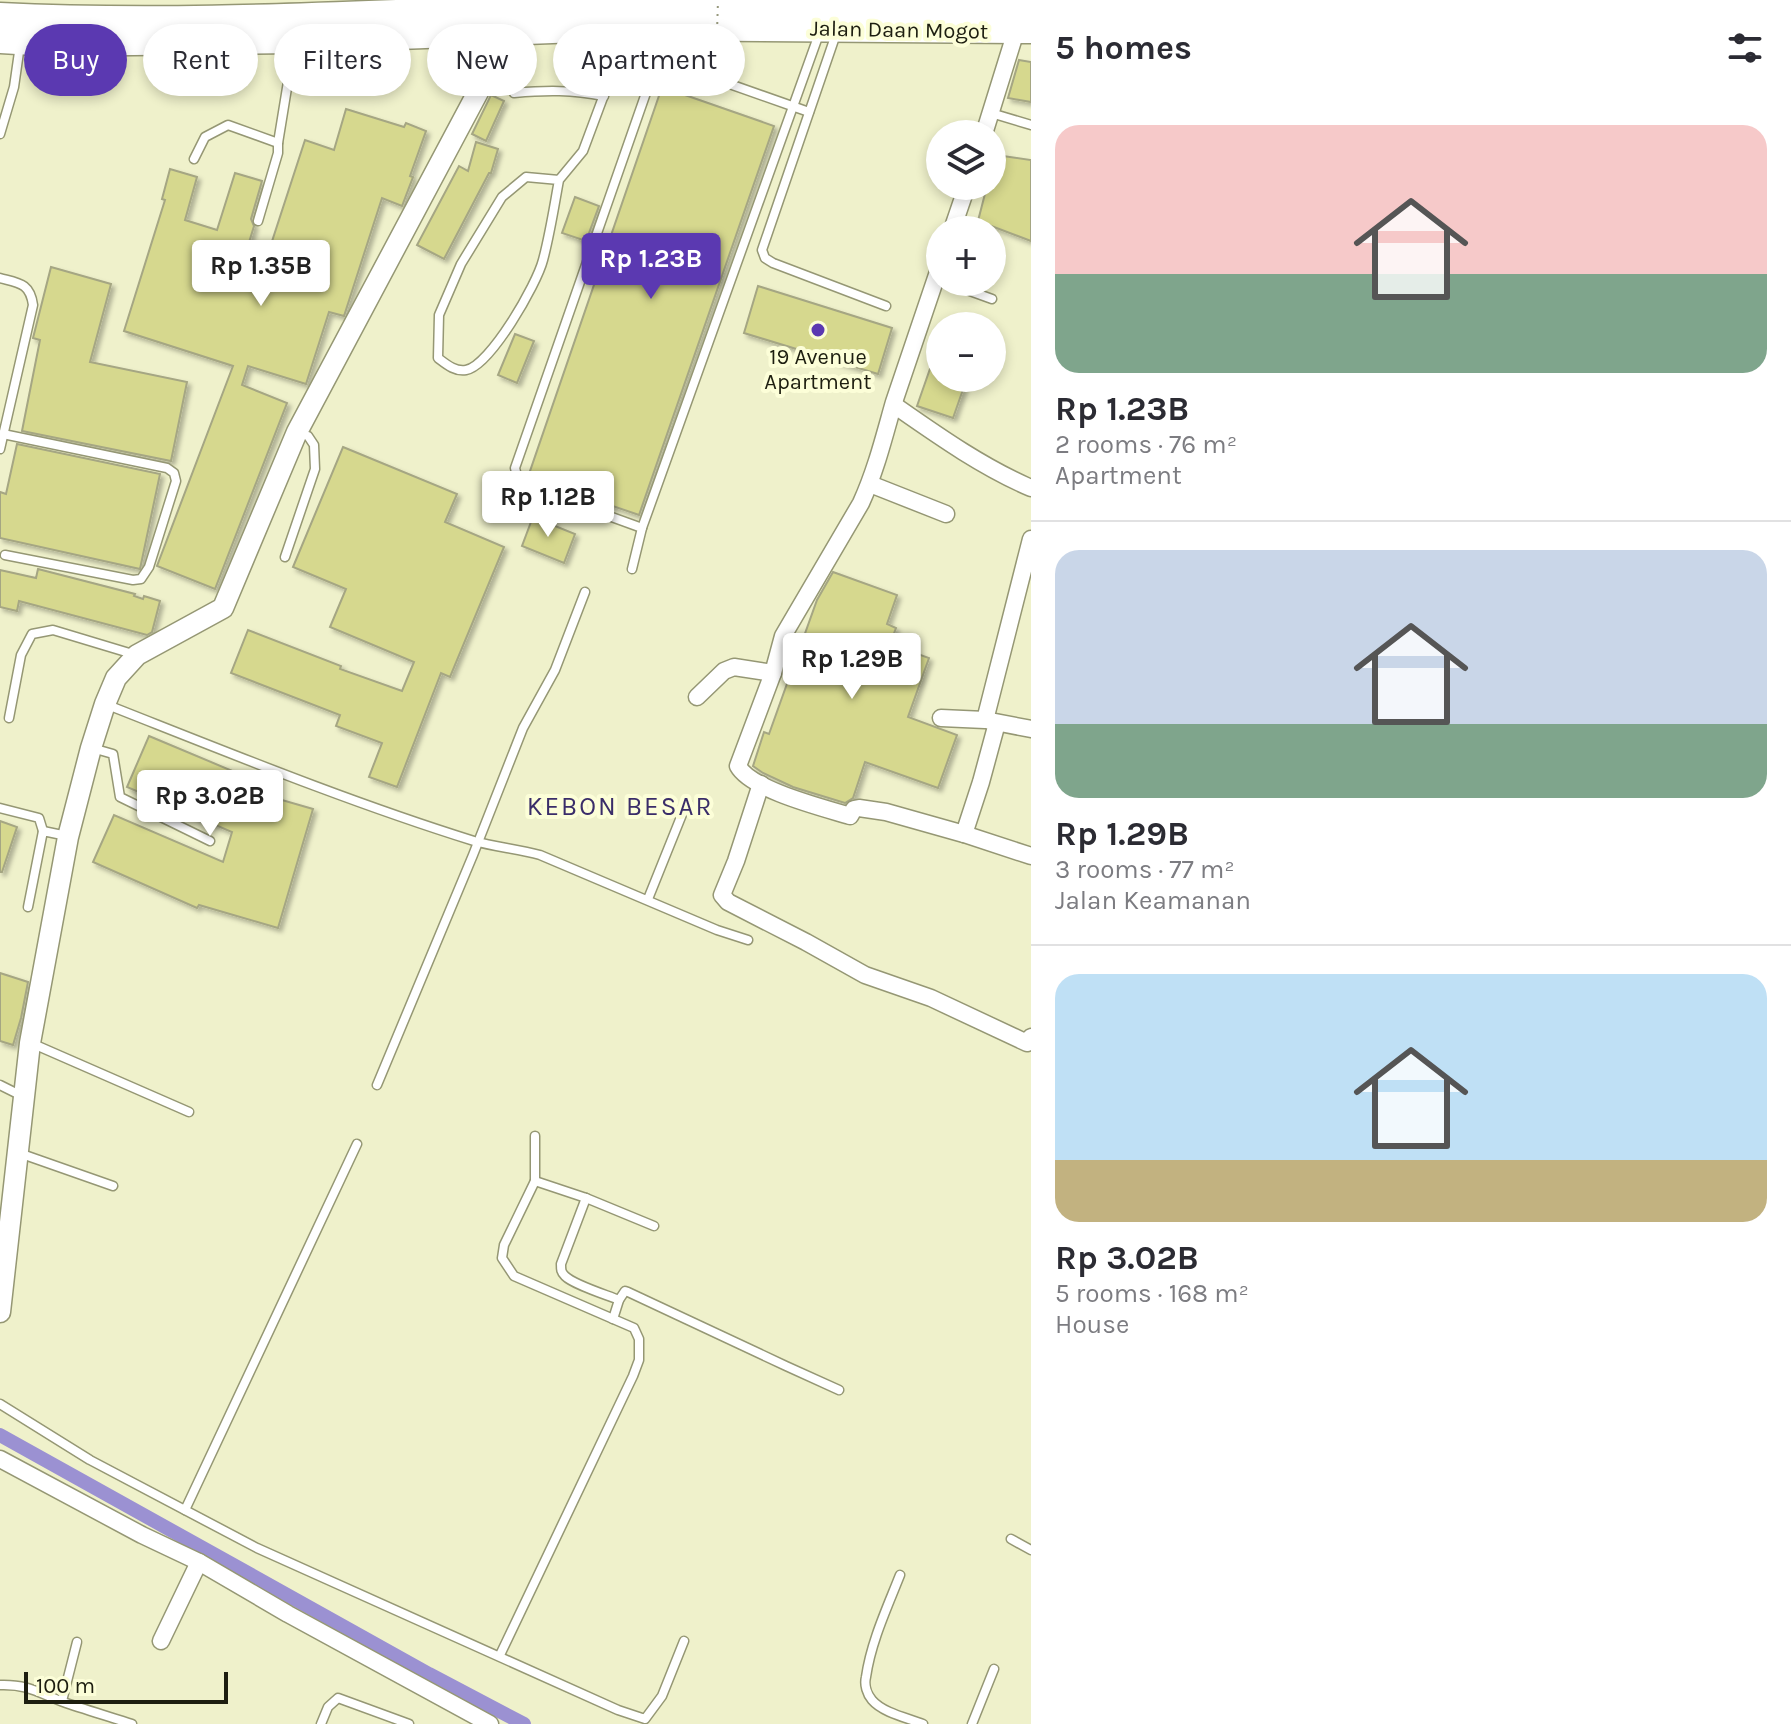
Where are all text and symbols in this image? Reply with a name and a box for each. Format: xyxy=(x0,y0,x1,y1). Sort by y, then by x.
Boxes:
street label: Jalan Daan Mogot xyxy=(810,15,988,45)
chip: Buy xyxy=(24,24,127,96)
chip: Rent xyxy=(143,24,258,96)
chip: Filters xyxy=(274,24,411,96)
chip: New xyxy=(427,24,537,96)
chip: Apartment xyxy=(553,24,745,96)
icon: filters xyxy=(1723,26,1767,70)
text: 5 homes xyxy=(1055,28,1192,68)
map controls xyxy=(926,120,1006,392)
button: layers xyxy=(926,120,1006,200)
icon: home xyxy=(1339,177,1483,321)
button: + xyxy=(926,216,1006,296)
pin: Rp 1.23B xyxy=(568,233,734,301)
pin: Rp 1.35B xyxy=(178,240,344,308)
text: Rp 1.23B xyxy=(600,243,702,274)
text: Rp 1.35B xyxy=(210,250,312,281)
button: − xyxy=(926,312,1006,392)
marker: 19 Avenue Apartment xyxy=(809,321,827,339)
place label: 19 Avenue Apartment xyxy=(764,344,872,395)
text: Rp 1.23B xyxy=(1055,389,1189,429)
text: 2 rooms · 76 m² xyxy=(1055,429,1237,460)
text: Apartment xyxy=(1055,460,1182,491)
pin: Rp 1.12B xyxy=(465,471,631,539)
text: Rp 1.12B xyxy=(500,481,596,512)
icon: home xyxy=(1339,602,1483,746)
pin: Rp 1.29B xyxy=(769,633,935,701)
text: Rp 1.29B xyxy=(801,643,903,674)
pin: Rp 3.02B xyxy=(127,770,293,838)
text: Rp 3.02B xyxy=(155,780,265,811)
district label: KEBON BESAR xyxy=(527,791,713,822)
text: Rp 1.29B xyxy=(1055,814,1189,854)
text: 3 rooms · 77 m² xyxy=(1055,854,1235,885)
text: Jalan Keamanan xyxy=(1055,885,1251,916)
icon: home xyxy=(1339,1026,1483,1170)
text: Rp 3.02B xyxy=(1055,1238,1199,1278)
text: 5 rooms · 168 m² xyxy=(1055,1278,1249,1309)
text: House xyxy=(1055,1309,1129,1340)
scale bar xyxy=(24,1668,228,1704)
text: 100 m xyxy=(36,1673,95,1699)

